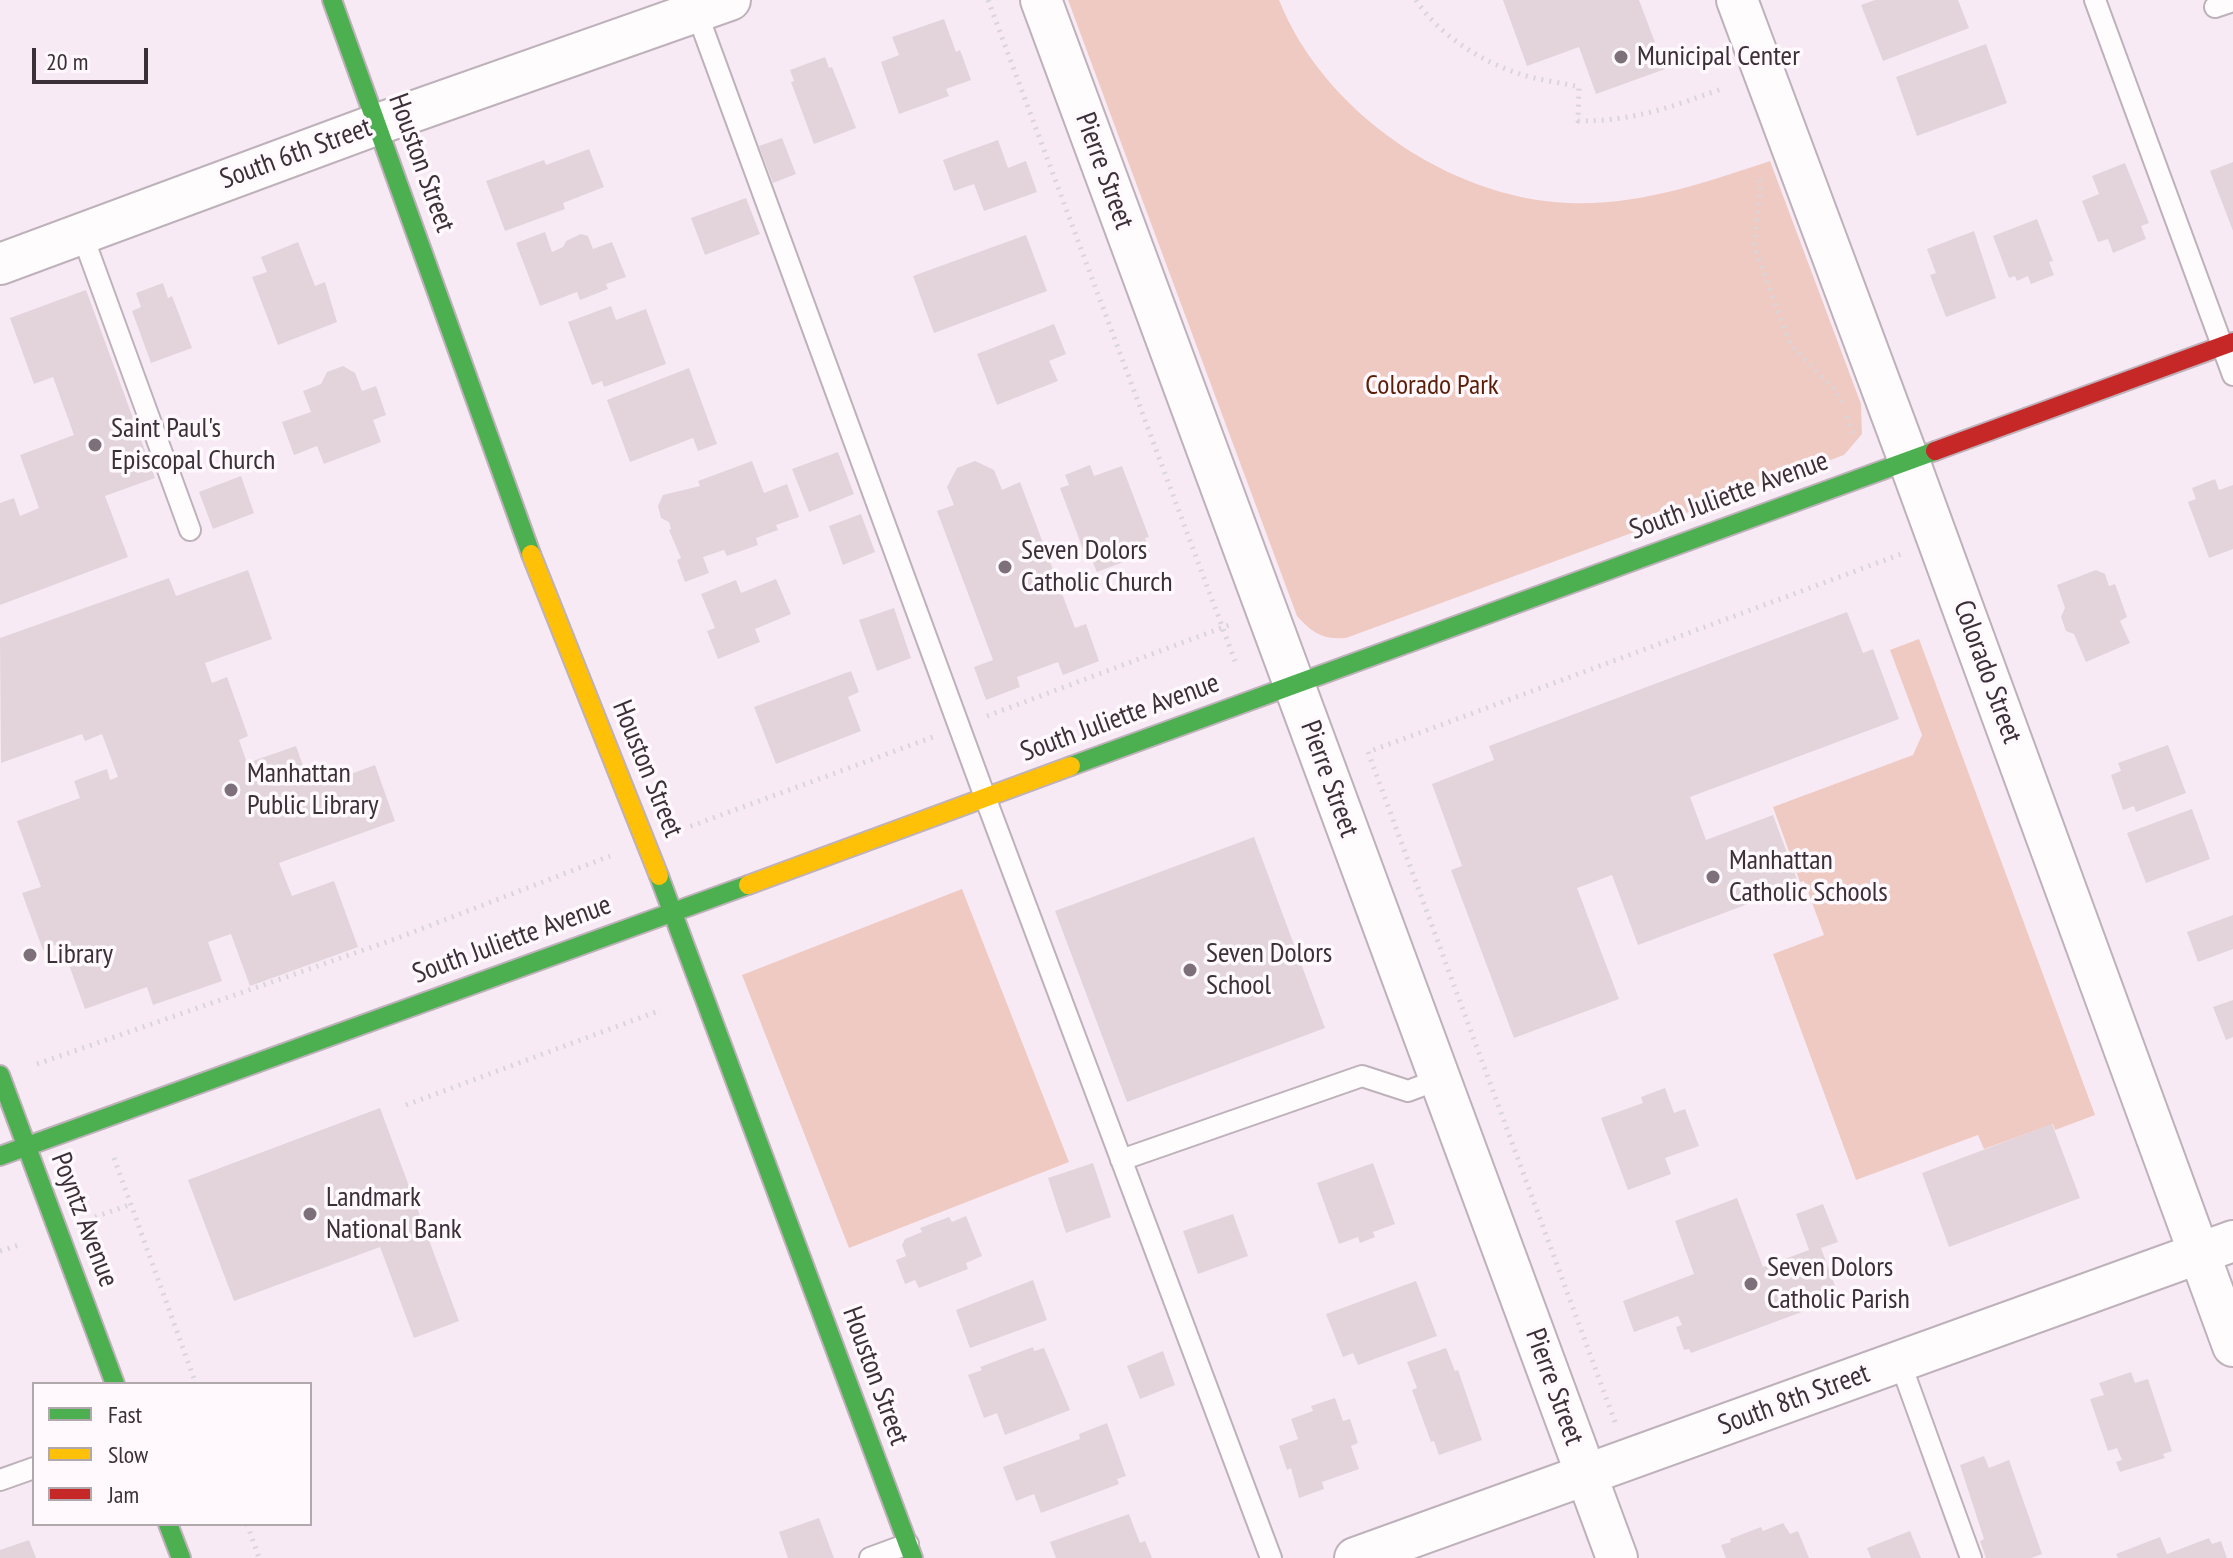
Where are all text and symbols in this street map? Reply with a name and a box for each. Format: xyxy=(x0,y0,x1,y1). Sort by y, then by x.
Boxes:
scale bar xyxy=(36,32,152,82)
place label: Municipal Center xyxy=(1637,40,1800,74)
text: 20 m xyxy=(46,46,88,77)
marker: Municipal Center xyxy=(1612,48,1630,66)
street label: Houston Street xyxy=(381,89,461,237)
street label: Pierre Street xyxy=(1068,108,1140,234)
street label: South 6th Street xyxy=(216,111,376,197)
park label: Colorado Park xyxy=(1365,369,1499,403)
place label: Saint Paul's Episcopal Church xyxy=(111,412,275,478)
marker: Saint Paul's Episcopal Church xyxy=(86,436,104,454)
street label: South Juliette Avenue xyxy=(1625,445,1833,547)
place label: Seven Dolors Catholic Church xyxy=(1021,534,1173,600)
marker: Seven Dolors Catholic Church xyxy=(996,558,1014,576)
street label: Colorado Street xyxy=(1946,596,2028,748)
street label: South Juliette Avenue xyxy=(1016,667,1224,769)
street label: Houston Street xyxy=(604,696,690,842)
street label: Pierre Street xyxy=(1293,716,1365,842)
place label: Manhattan Public Library xyxy=(247,757,379,823)
marker: Manhattan Public Library xyxy=(222,781,240,799)
place label: Manhattan Catholic Schools xyxy=(1729,844,1888,910)
marker: Manhattan Catholic Schools xyxy=(1704,868,1722,886)
street label: South Juliette Avenue xyxy=(408,889,616,991)
place label: Seven Dolors School xyxy=(1206,937,1332,1003)
place label: Library xyxy=(46,938,113,972)
marker: Library xyxy=(21,946,39,964)
marker: Seven Dolors School xyxy=(1181,961,1199,979)
street label: Poyntz Avenue xyxy=(43,1148,125,1292)
place label: Landmark National Bank xyxy=(326,1181,462,1247)
marker: Landmark National Bank xyxy=(301,1205,319,1223)
place label: Seven Dolors Catholic Parish xyxy=(1767,1251,1910,1317)
marker: Seven Dolors Catholic Parish xyxy=(1742,1275,1760,1293)
street label: Houston Street xyxy=(835,1302,915,1450)
street label: Pierre Street xyxy=(1518,1324,1590,1450)
street label: South 8th Street xyxy=(1714,1357,1874,1443)
legend xyxy=(32,1382,312,1526)
text: Fast xyxy=(108,1399,142,1430)
text: Slow xyxy=(108,1439,148,1470)
text: Jam xyxy=(108,1479,139,1510)

